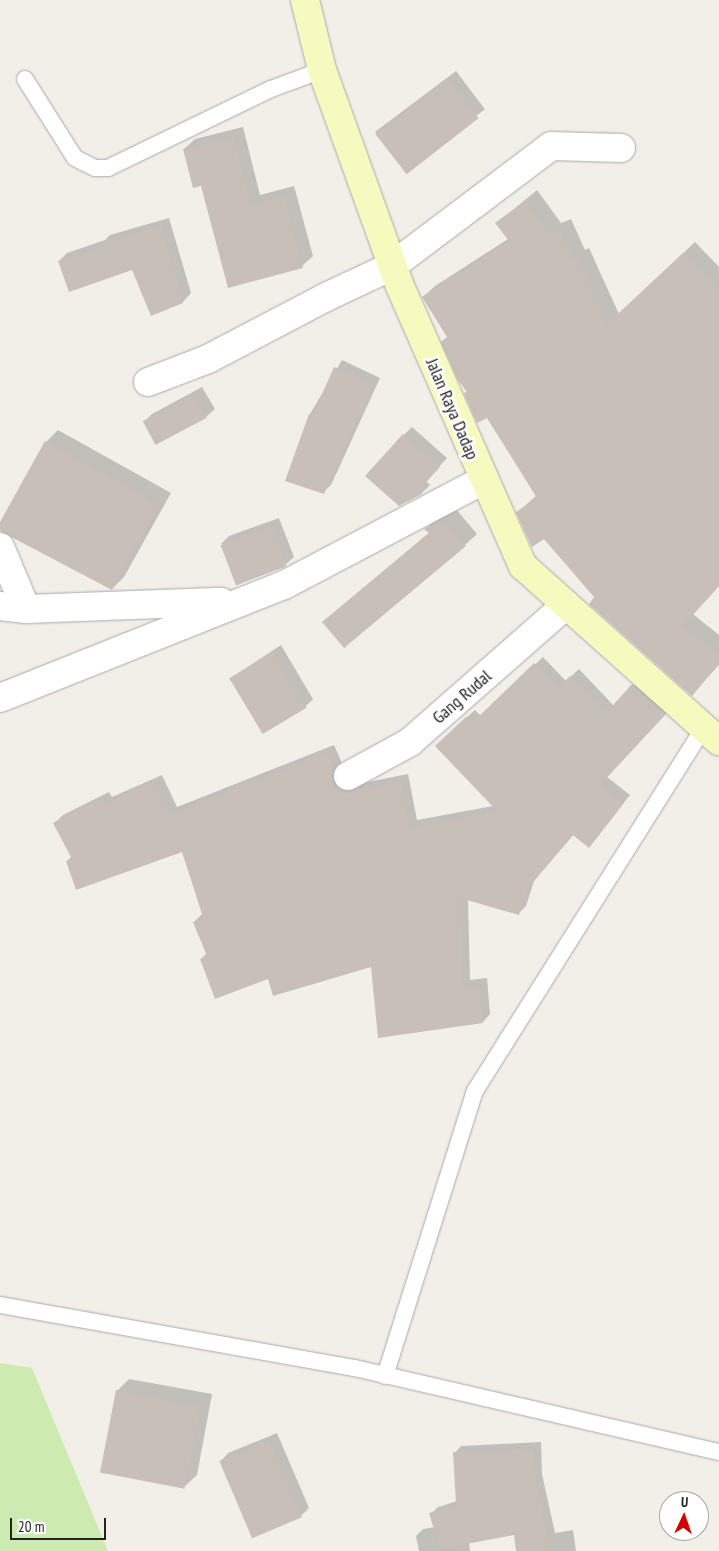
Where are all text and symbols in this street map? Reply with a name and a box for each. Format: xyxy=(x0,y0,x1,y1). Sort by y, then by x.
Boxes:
street label: Jalan Raya Dadap xyxy=(421,355,483,463)
street label: Gang Rudal xyxy=(428,665,496,729)
north arrow xyxy=(659,1491,709,1541)
text: U xyxy=(681,1493,689,1511)
scale bar xyxy=(12,1508,109,1540)
text: 20 m xyxy=(18,1517,44,1536)

